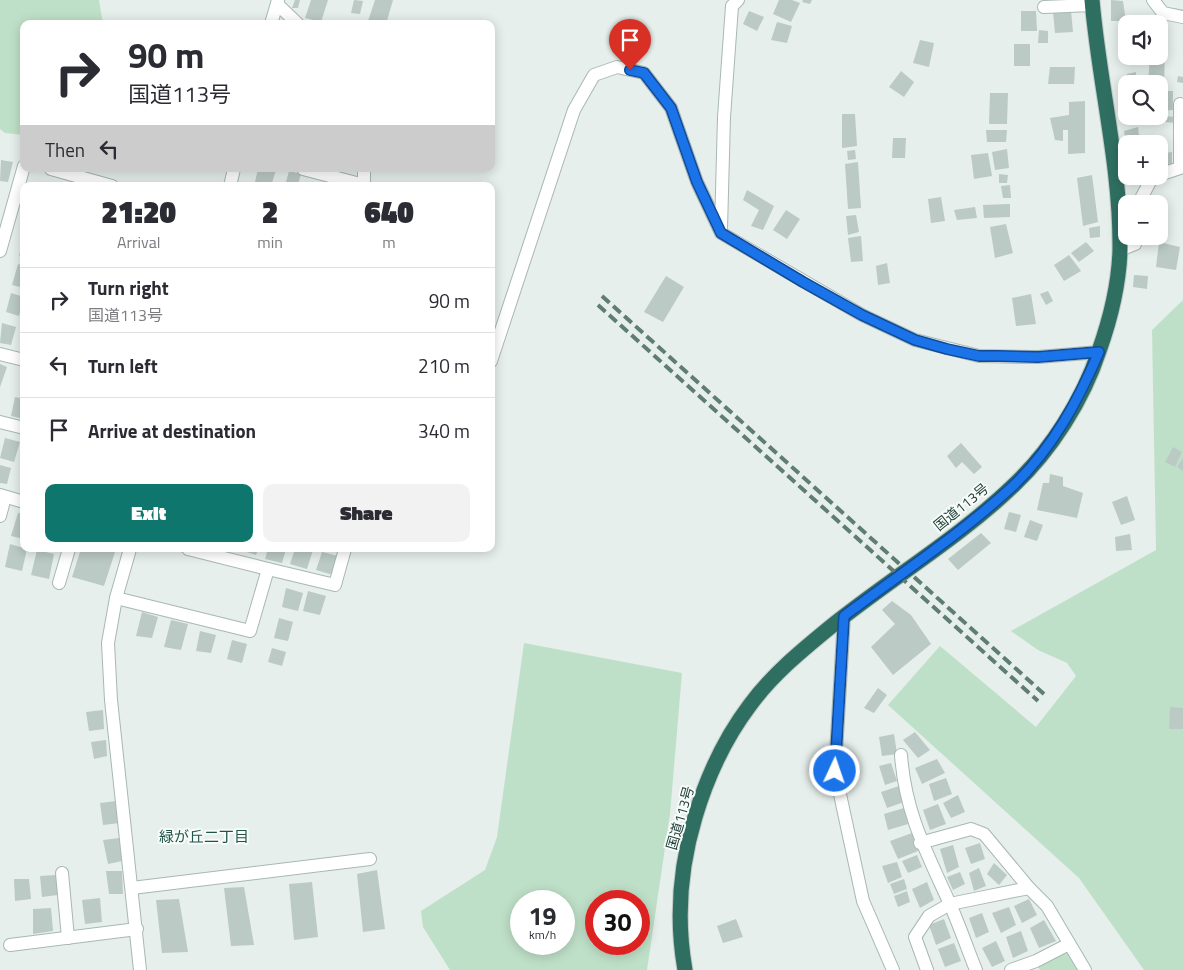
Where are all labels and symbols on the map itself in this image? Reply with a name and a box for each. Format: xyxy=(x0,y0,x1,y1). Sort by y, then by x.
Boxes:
pin xyxy=(609,19,651,70)
street label: 国道113号 xyxy=(929,478,993,535)
position arrow xyxy=(808,744,860,796)
street label: 国道113号 xyxy=(660,783,699,852)
district label: 緑が丘二丁目 xyxy=(159,825,249,848)
speed limit sign: 30 xyxy=(585,890,650,955)

